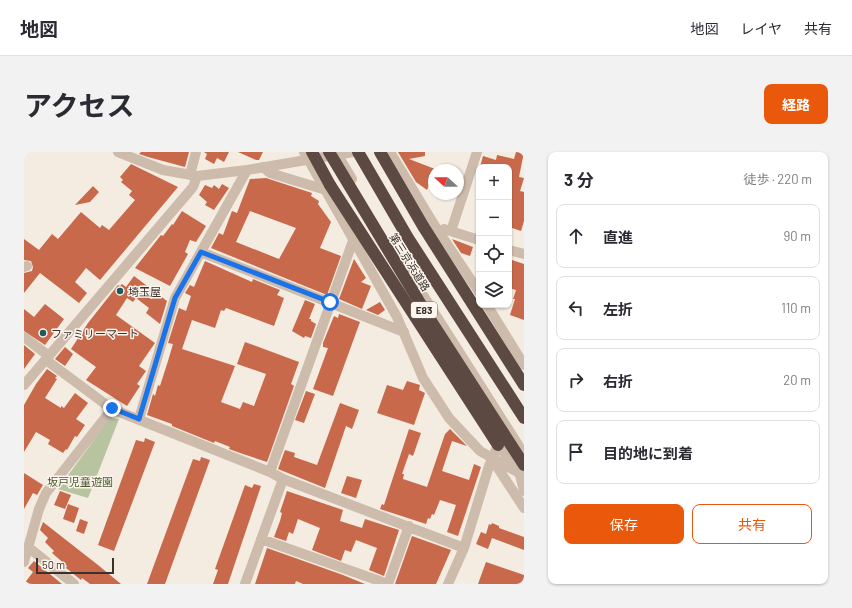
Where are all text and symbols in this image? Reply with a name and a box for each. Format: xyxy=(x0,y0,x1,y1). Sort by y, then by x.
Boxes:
text: 地図 xyxy=(20,17,58,40)
text: 地図 xyxy=(690,20,718,37)
text: レイヤ xyxy=(740,20,782,37)
text: 共有 xyxy=(804,20,832,37)
button: 経路 xyxy=(764,84,828,124)
text: アクセス xyxy=(24,88,135,122)
north arrow xyxy=(428,164,464,200)
map controls xyxy=(476,164,512,308)
button: + xyxy=(476,164,512,200)
text: 3 分 xyxy=(564,169,594,189)
text: 徒歩 · 220 m xyxy=(743,171,812,187)
button: − xyxy=(476,200,512,236)
icon: ahead xyxy=(565,225,587,247)
text: 直進 xyxy=(603,228,633,246)
text: 90 m xyxy=(784,228,811,244)
street label: 第三京浜道路 xyxy=(387,231,433,293)
button: locate xyxy=(476,236,512,272)
button: layers xyxy=(476,272,512,308)
place label: 埼玉屋 xyxy=(128,285,161,298)
marker: 埼玉屋 xyxy=(115,286,125,296)
route start xyxy=(321,293,339,311)
icon: left xyxy=(565,297,587,319)
text: 左折 xyxy=(603,300,633,318)
text: 110 m xyxy=(781,300,811,316)
road number: E83 xyxy=(411,302,437,318)
place label: ファミリーマート xyxy=(51,327,139,340)
marker: ファミリーマート xyxy=(38,328,48,338)
icon: right xyxy=(565,369,587,391)
text: 右折 xyxy=(603,372,633,390)
text: 20 m xyxy=(783,372,811,388)
route end xyxy=(103,399,121,417)
icon: arrive xyxy=(565,441,587,463)
text: 目的地に到着 xyxy=(603,444,693,462)
park label: 坂戸児童遊園 xyxy=(47,475,113,488)
button: 保存 xyxy=(564,504,684,544)
button: 共有 xyxy=(692,504,812,544)
scale bar xyxy=(36,556,114,575)
text: 50 m xyxy=(42,558,65,571)

